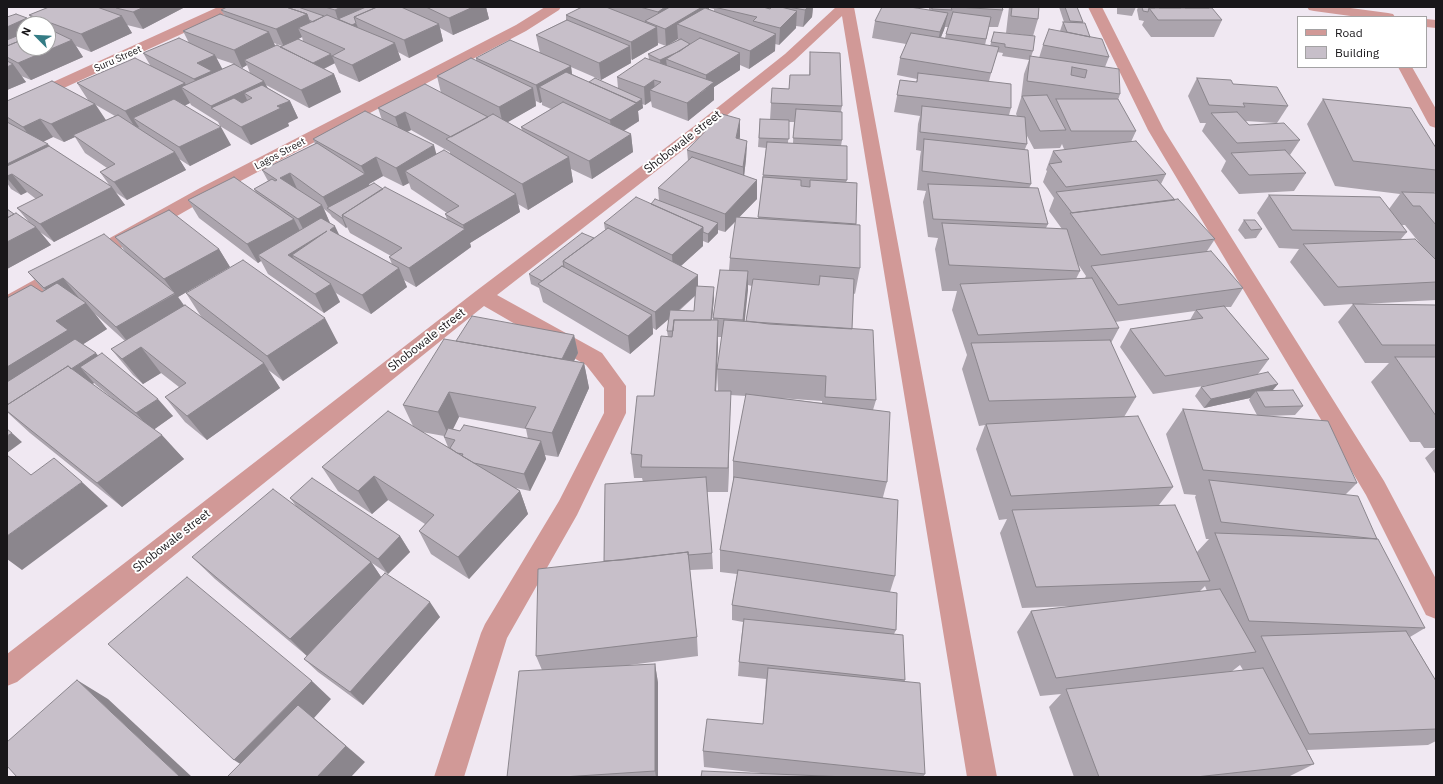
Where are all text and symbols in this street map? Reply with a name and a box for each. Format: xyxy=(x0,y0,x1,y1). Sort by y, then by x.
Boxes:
north arrow xyxy=(16,16,56,56)
legend xyxy=(1297,16,1427,68)
text: N xyxy=(18,25,34,38)
text: Road xyxy=(1335,25,1363,40)
street label: Suru Street xyxy=(92,43,144,75)
text: Building xyxy=(1335,45,1379,60)
street label: Shobowale street xyxy=(642,107,724,177)
street label: Lagos Street xyxy=(253,136,307,172)
street label: Shobowale street xyxy=(386,305,468,375)
street label: Shobowale street xyxy=(131,506,213,576)

